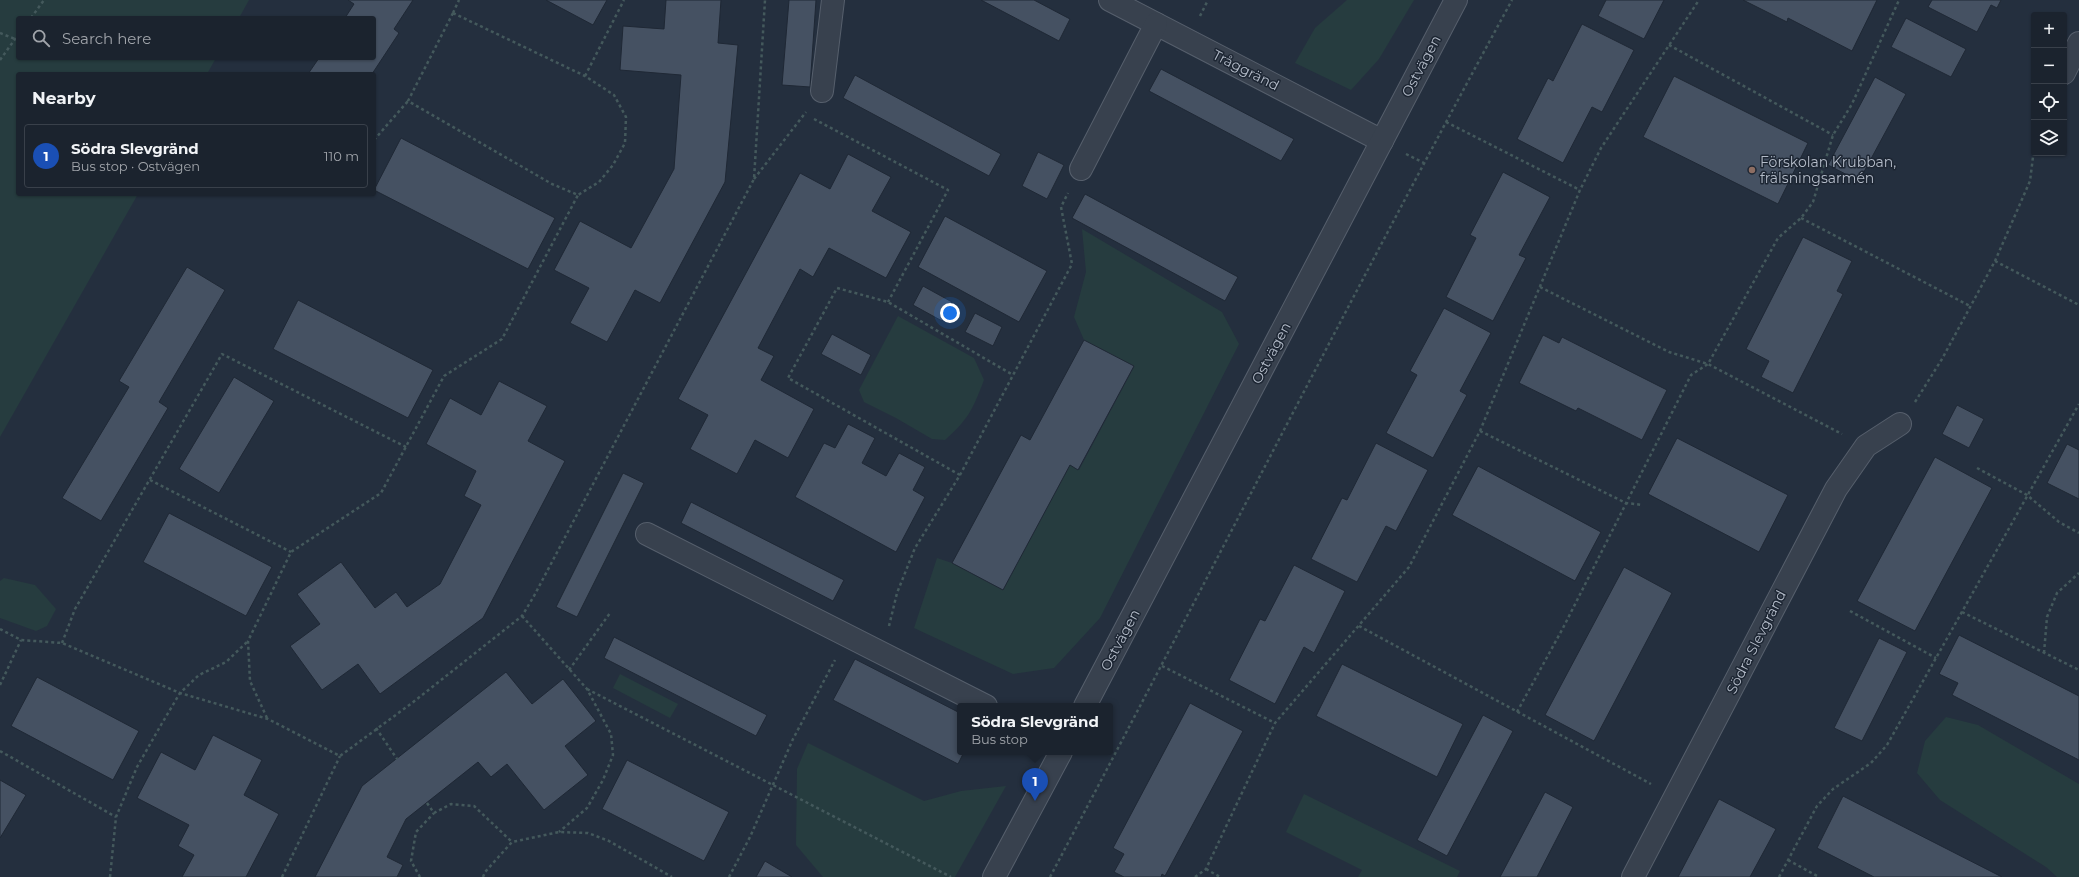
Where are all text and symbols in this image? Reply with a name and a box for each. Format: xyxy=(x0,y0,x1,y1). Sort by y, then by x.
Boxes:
map controls xyxy=(2031,12,2067,156)
button: + xyxy=(2031,12,2067,48)
search box xyxy=(16,16,376,60)
icon: search xyxy=(30,27,52,49)
text: Search here xyxy=(62,29,151,48)
street label: Ostvägen xyxy=(1397,32,1445,100)
street label: Tråggränd xyxy=(1210,46,1282,94)
button: − xyxy=(2031,48,2067,84)
button: locate xyxy=(2031,84,2067,120)
text: Nearby xyxy=(32,88,96,108)
button: layers xyxy=(2031,120,2067,156)
text: Södra Slevgränd xyxy=(71,139,199,158)
text: 1 xyxy=(43,148,49,164)
text: 110 m xyxy=(324,148,359,164)
place label: Förskolan Krubban, frälsningsarmén xyxy=(1760,153,1896,187)
text: Bus stop · Ostvägen xyxy=(71,158,200,174)
marker: Förskolan Krubban, frälsningsarmén xyxy=(1747,165,1757,175)
your location xyxy=(940,303,960,323)
street label: Ostvägen xyxy=(1247,319,1295,387)
street label: Södra Slevgränd xyxy=(1722,587,1790,697)
street label: Ostvägen xyxy=(1096,606,1144,674)
popup xyxy=(957,703,1113,755)
text: Södra Slevgränd xyxy=(971,712,1099,731)
text: Bus stop xyxy=(971,731,1028,747)
pin: 1 xyxy=(1022,768,1048,801)

